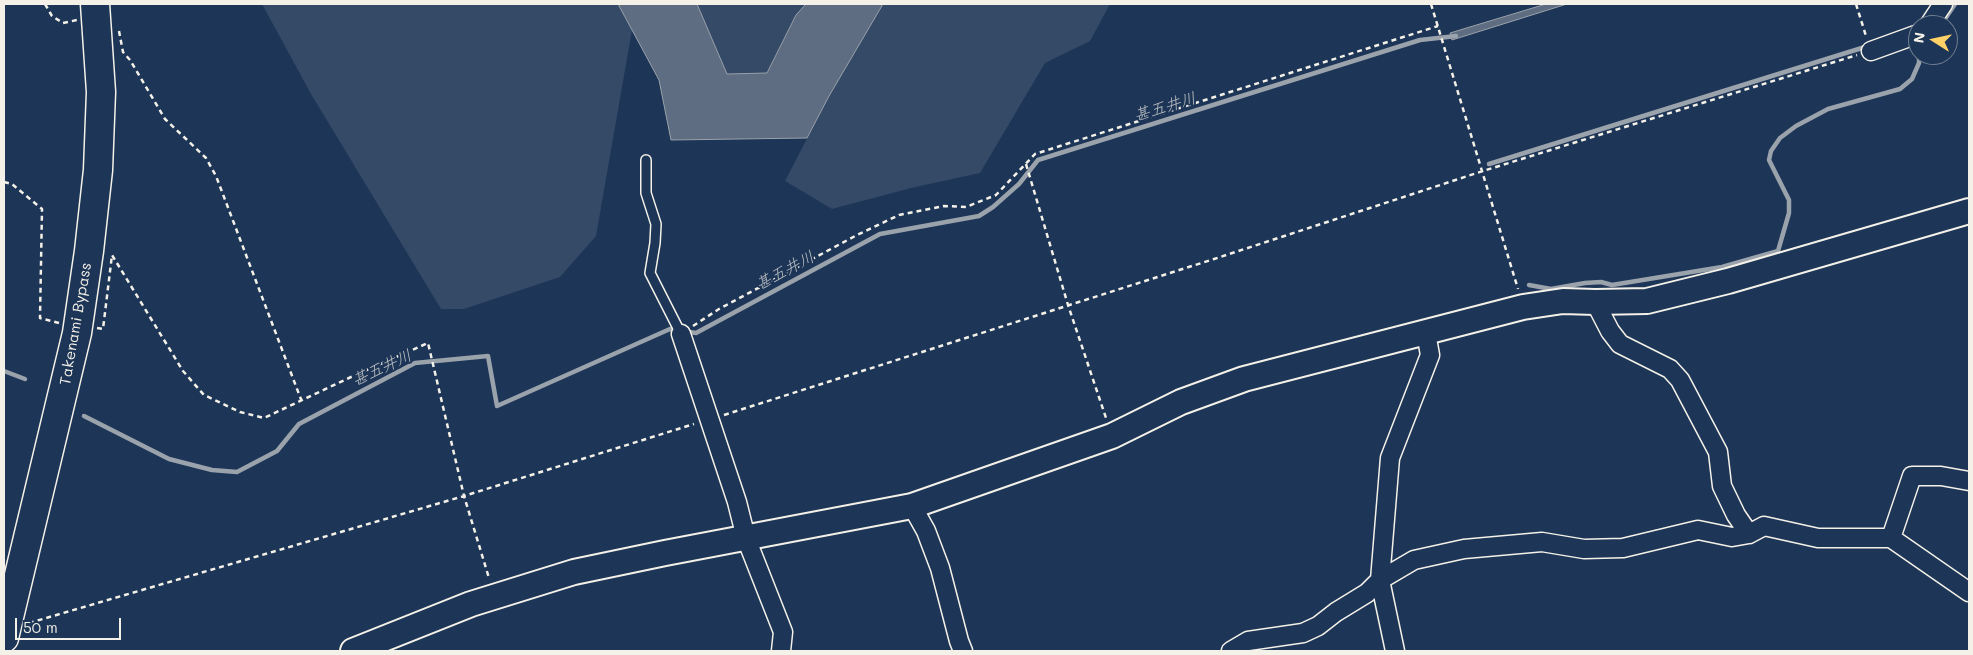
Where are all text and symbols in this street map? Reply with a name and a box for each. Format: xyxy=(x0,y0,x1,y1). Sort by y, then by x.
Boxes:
north arrow xyxy=(1908,15,1958,65)
text: N xyxy=(1908,31,1929,44)
water label: 甚五井川 xyxy=(1132,88,1198,126)
water label: 甚五井川 xyxy=(752,248,818,294)
street label: Takenami Bypass xyxy=(56,261,96,387)
water label: 甚五井川 xyxy=(349,346,415,390)
scale bar xyxy=(18,608,124,640)
text: 50 m xyxy=(23,617,58,637)

